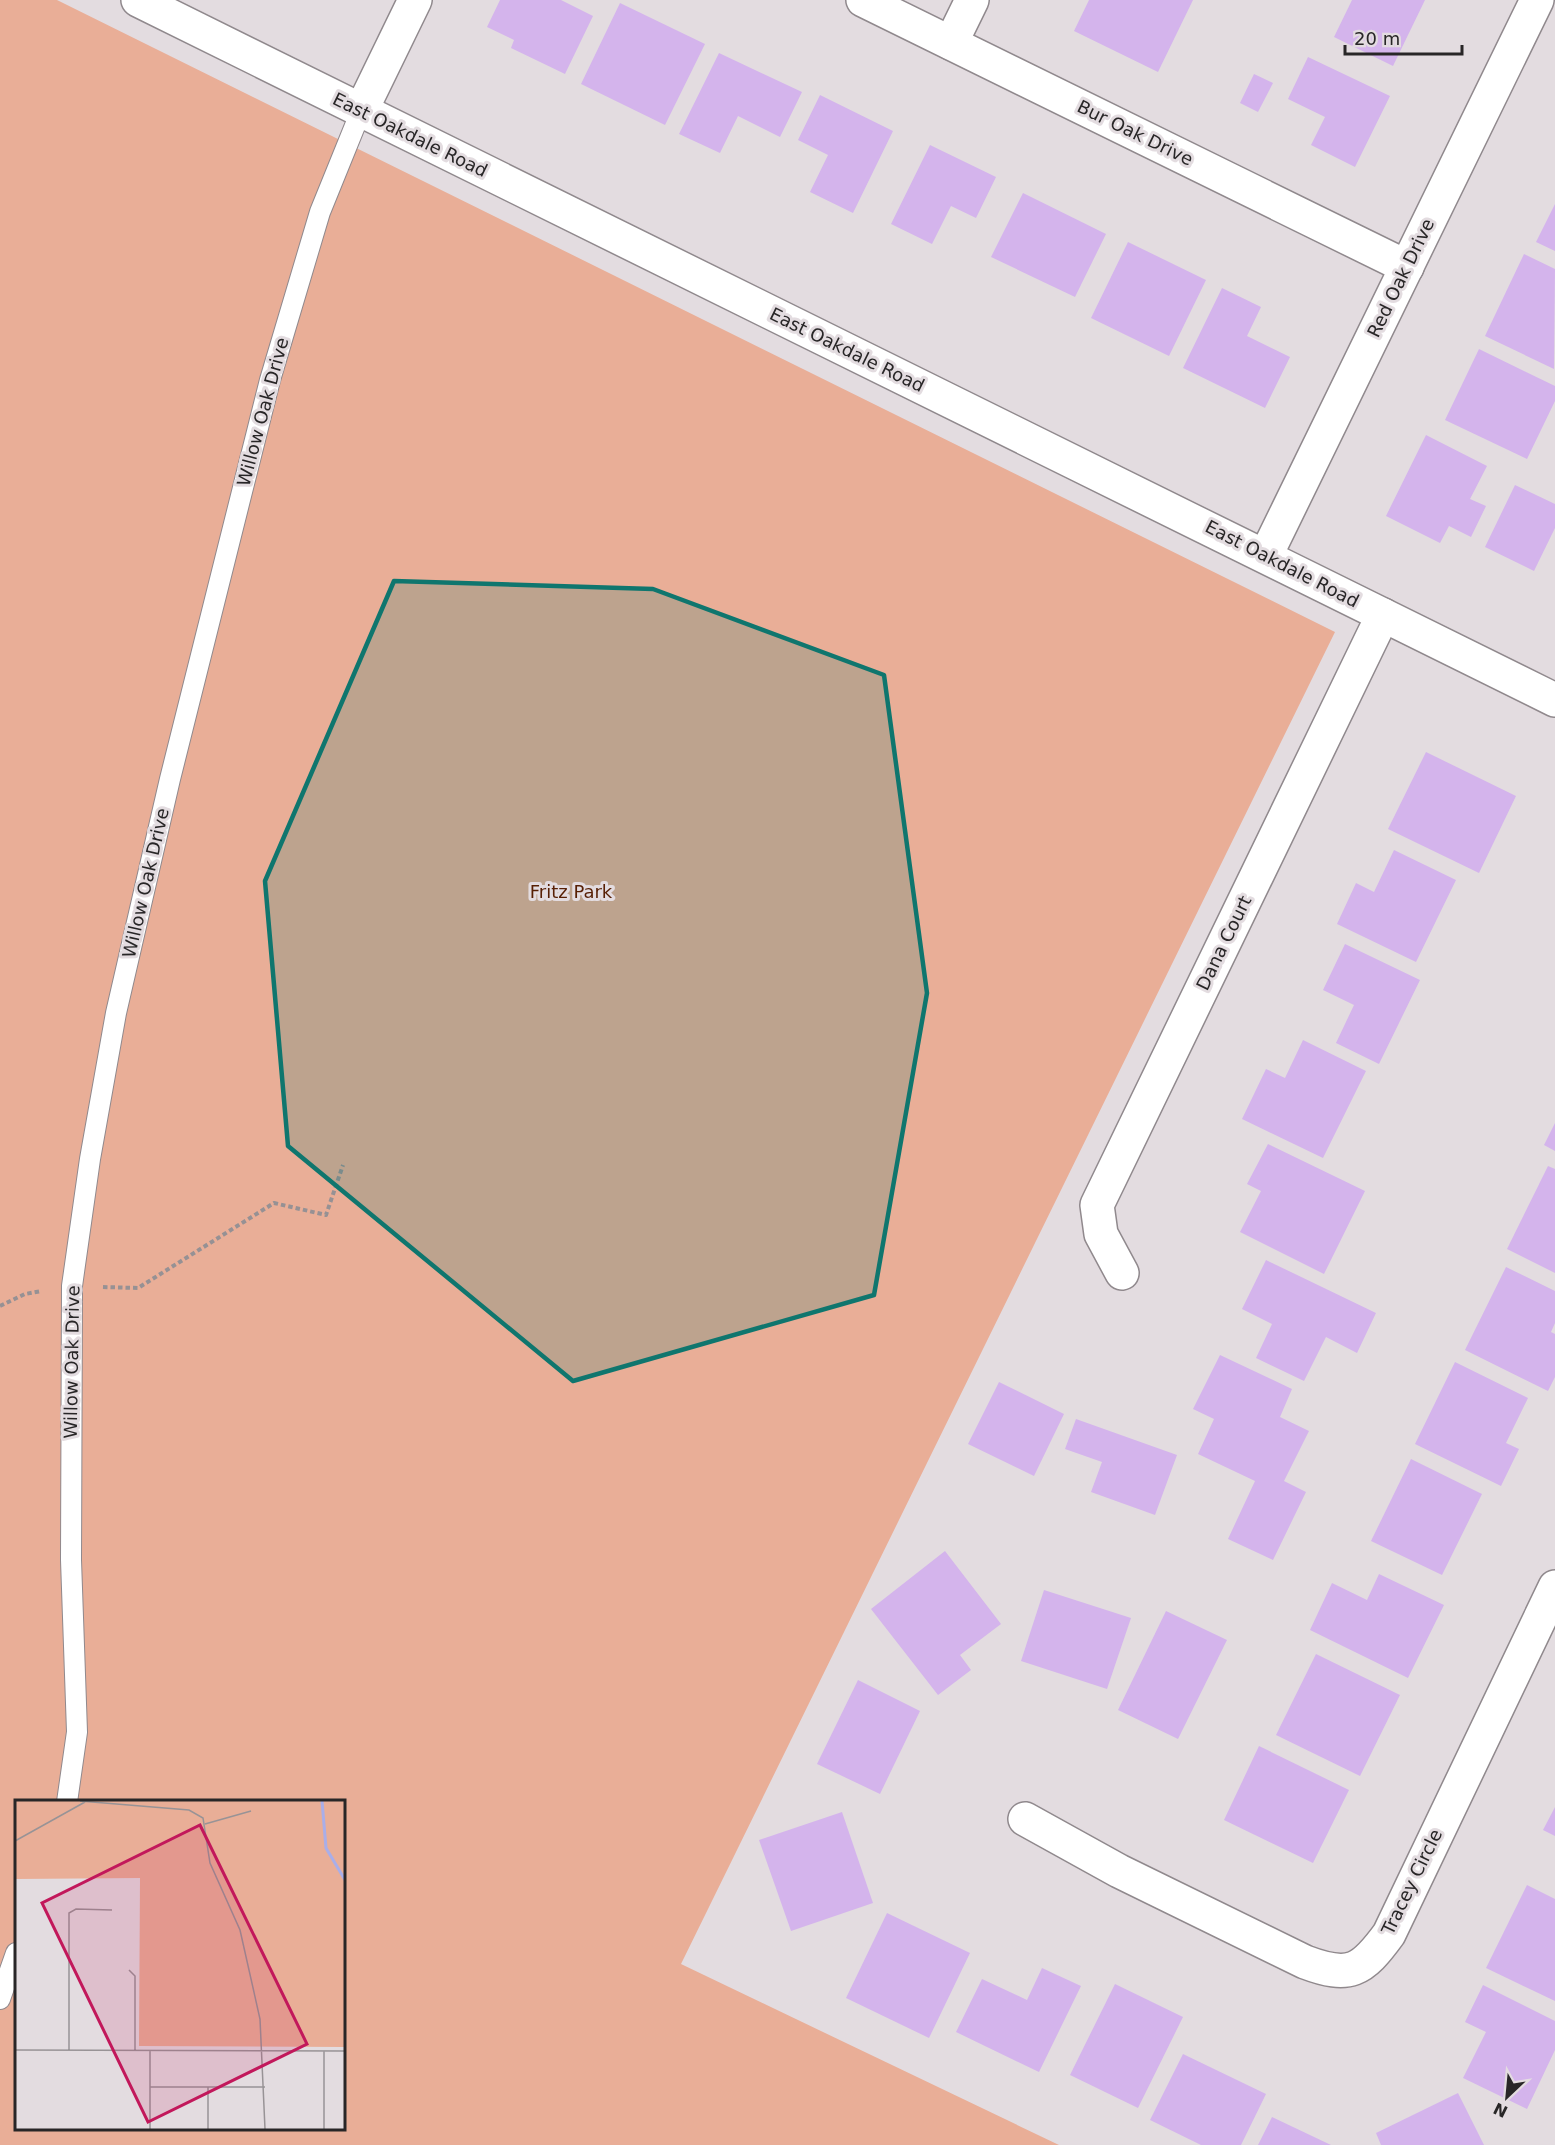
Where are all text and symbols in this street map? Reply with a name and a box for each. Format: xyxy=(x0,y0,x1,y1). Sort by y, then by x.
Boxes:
scale bar xyxy=(1345,18,1462,56)
text: 20 m xyxy=(1354,28,1400,49)
street label: East Oakdale Road xyxy=(329,88,491,181)
street label: Bur Oak Drive xyxy=(1074,95,1197,170)
street label: Red Oak Drive xyxy=(1363,215,1438,340)
street label: East Oakdale Road xyxy=(766,303,928,396)
street label: Willow Oak Drive xyxy=(233,335,292,489)
street label: East Oakdale Road xyxy=(1202,516,1363,611)
street label: Willow Oak Drive xyxy=(118,806,173,960)
park label: Fritz Park xyxy=(530,881,613,902)
street label: Dana Court xyxy=(1192,892,1255,993)
street label: Willow Oak Drive xyxy=(60,1285,83,1439)
inset map xyxy=(15,1800,345,2130)
street label: Tracey Circle xyxy=(1377,1826,1446,1939)
north arrow xyxy=(1477,2067,1537,2127)
text: N xyxy=(1490,2099,1511,2122)

